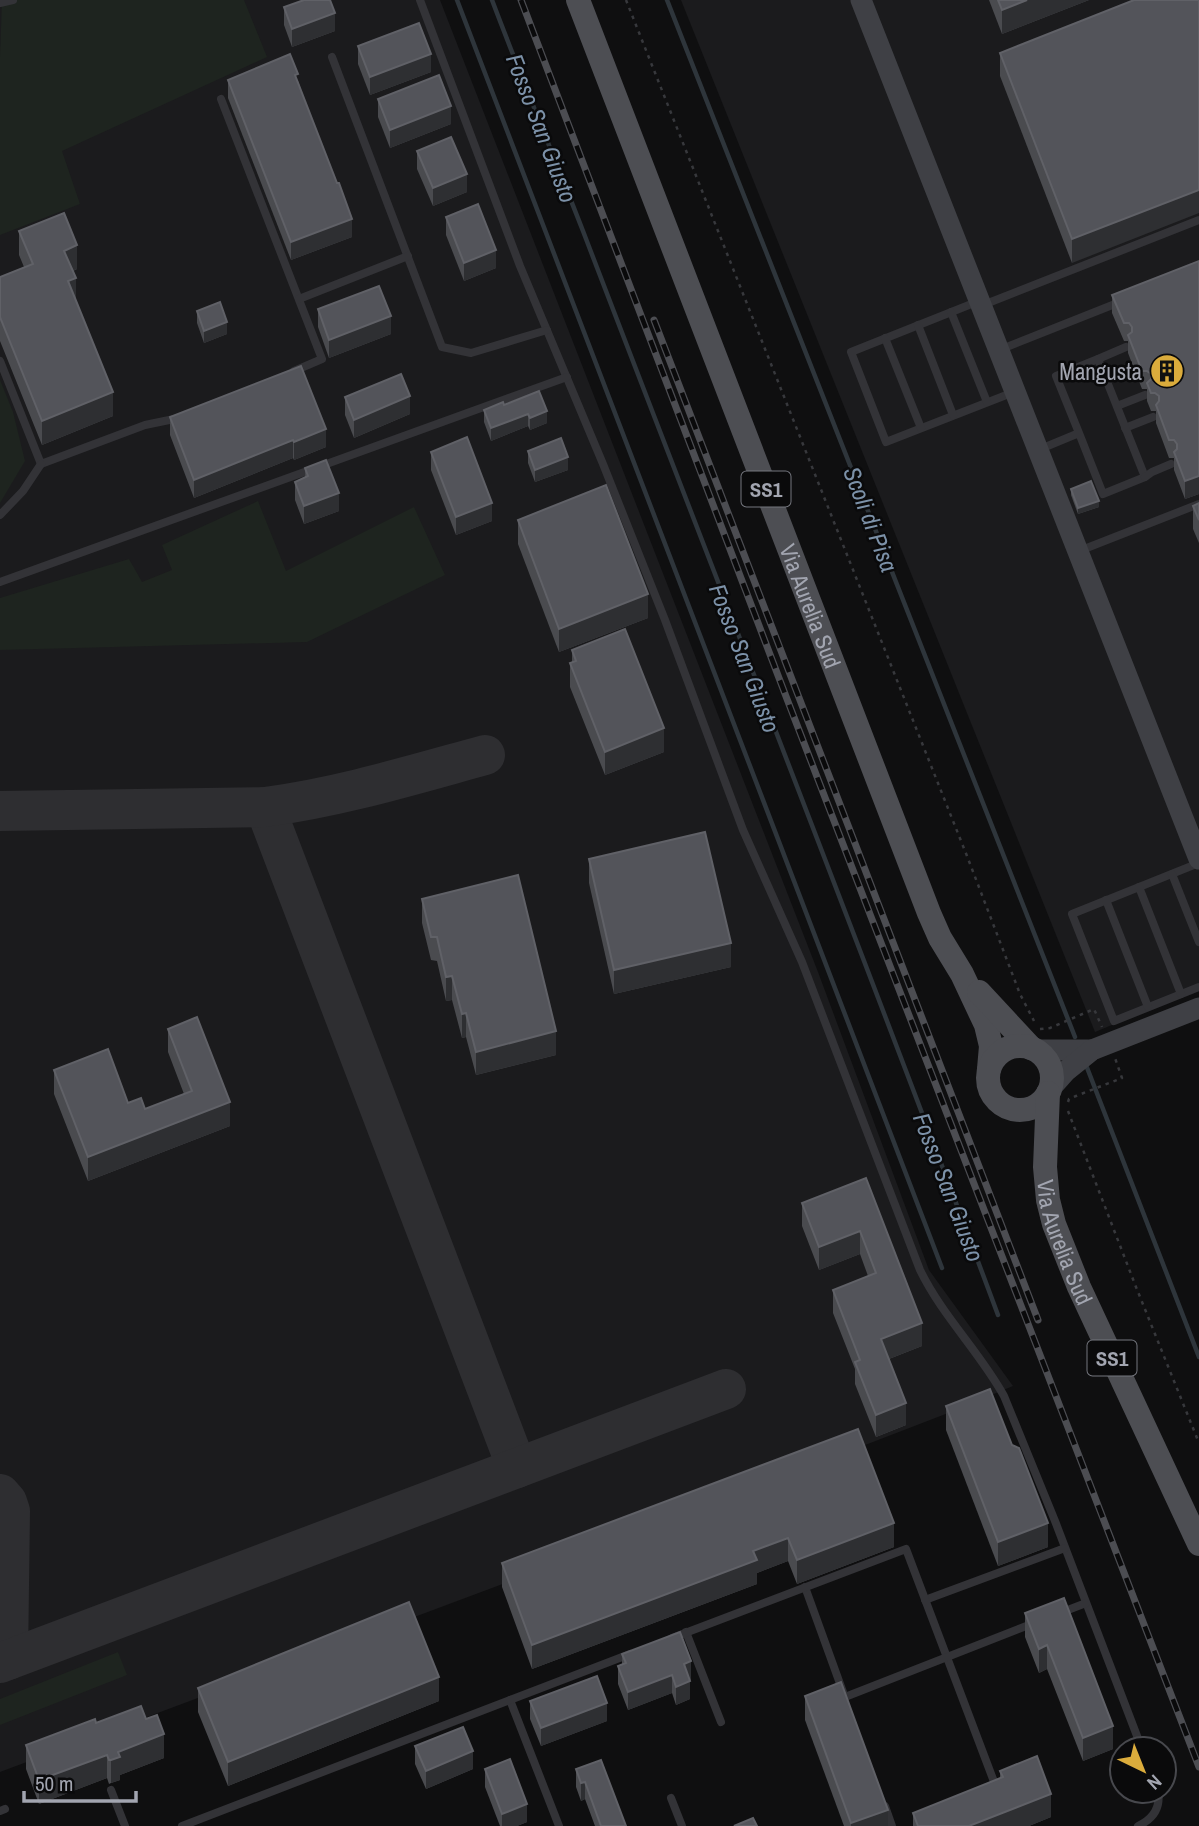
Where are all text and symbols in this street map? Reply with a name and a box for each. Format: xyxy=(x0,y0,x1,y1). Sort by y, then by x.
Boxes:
water label: Fosso San Giusto xyxy=(499,49,585,207)
building icon: Mangusta xyxy=(1148,352,1186,390)
place label: Mangusta xyxy=(1059,356,1143,387)
water label: Scoli di Pisa xyxy=(836,462,906,576)
road number: SS1 xyxy=(742,472,790,506)
street label: Via Aurelia Sud xyxy=(773,539,849,672)
water label: Fosso San Giusto xyxy=(702,579,788,737)
water label: Fosso San Giusto xyxy=(906,1108,992,1266)
street label: Via Aurelia Sud xyxy=(1031,1178,1101,1310)
road number: SS1 xyxy=(1088,1340,1136,1376)
north arrow xyxy=(1108,1735,1178,1805)
scale bar xyxy=(24,1759,136,1803)
text: 50 m xyxy=(35,1769,73,1798)
text: N xyxy=(1142,1769,1168,1796)

